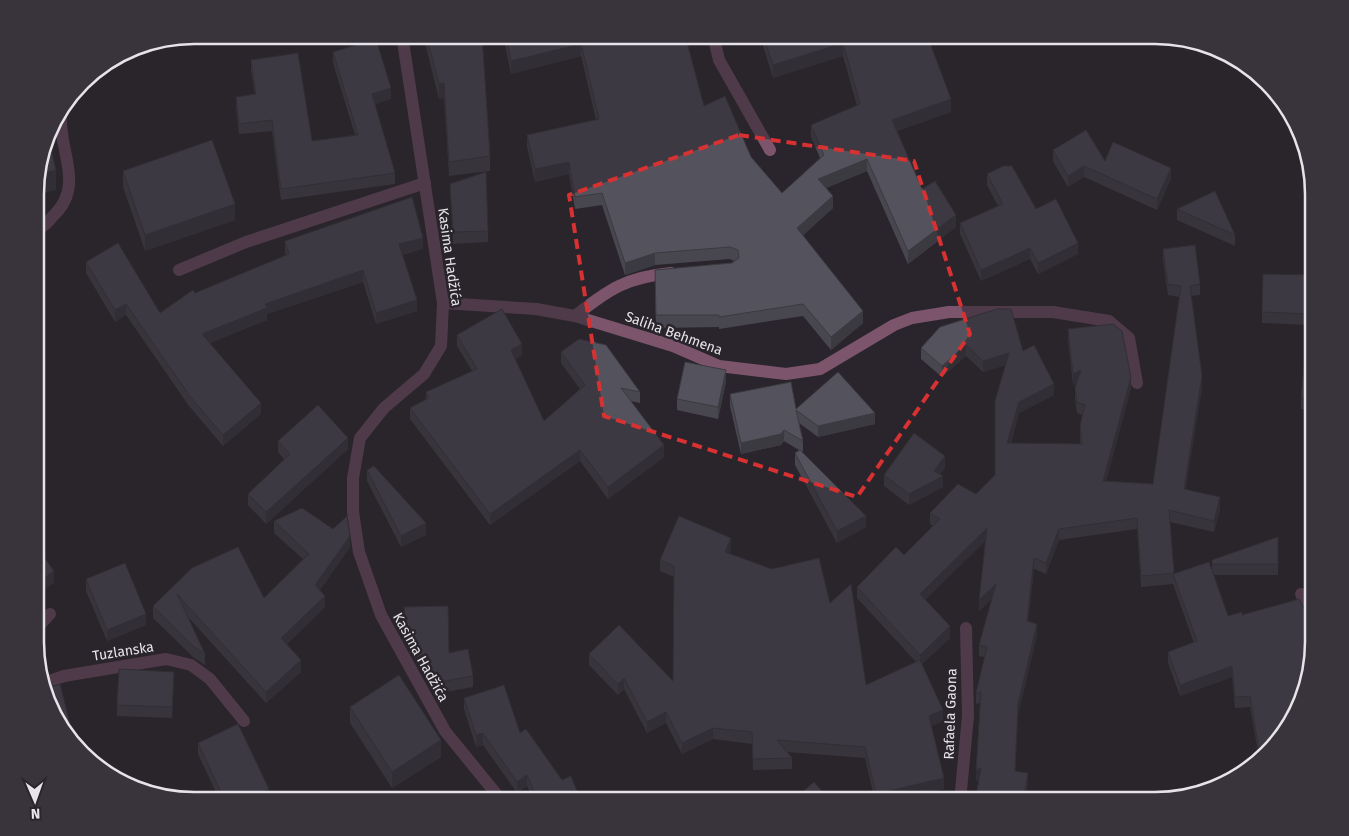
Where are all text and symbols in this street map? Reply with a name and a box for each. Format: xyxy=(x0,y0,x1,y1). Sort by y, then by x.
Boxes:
street label: Kasima Hadžića xyxy=(434,207,465,307)
street label: Saliha Behmena xyxy=(623,308,725,359)
street label: Kasima Hadžića xyxy=(389,610,452,705)
street label: Tuzlanska xyxy=(91,638,155,665)
street label: Rafaela Gaona xyxy=(940,668,961,760)
north arrow xyxy=(10,776,60,826)
text: N xyxy=(30,805,40,822)

